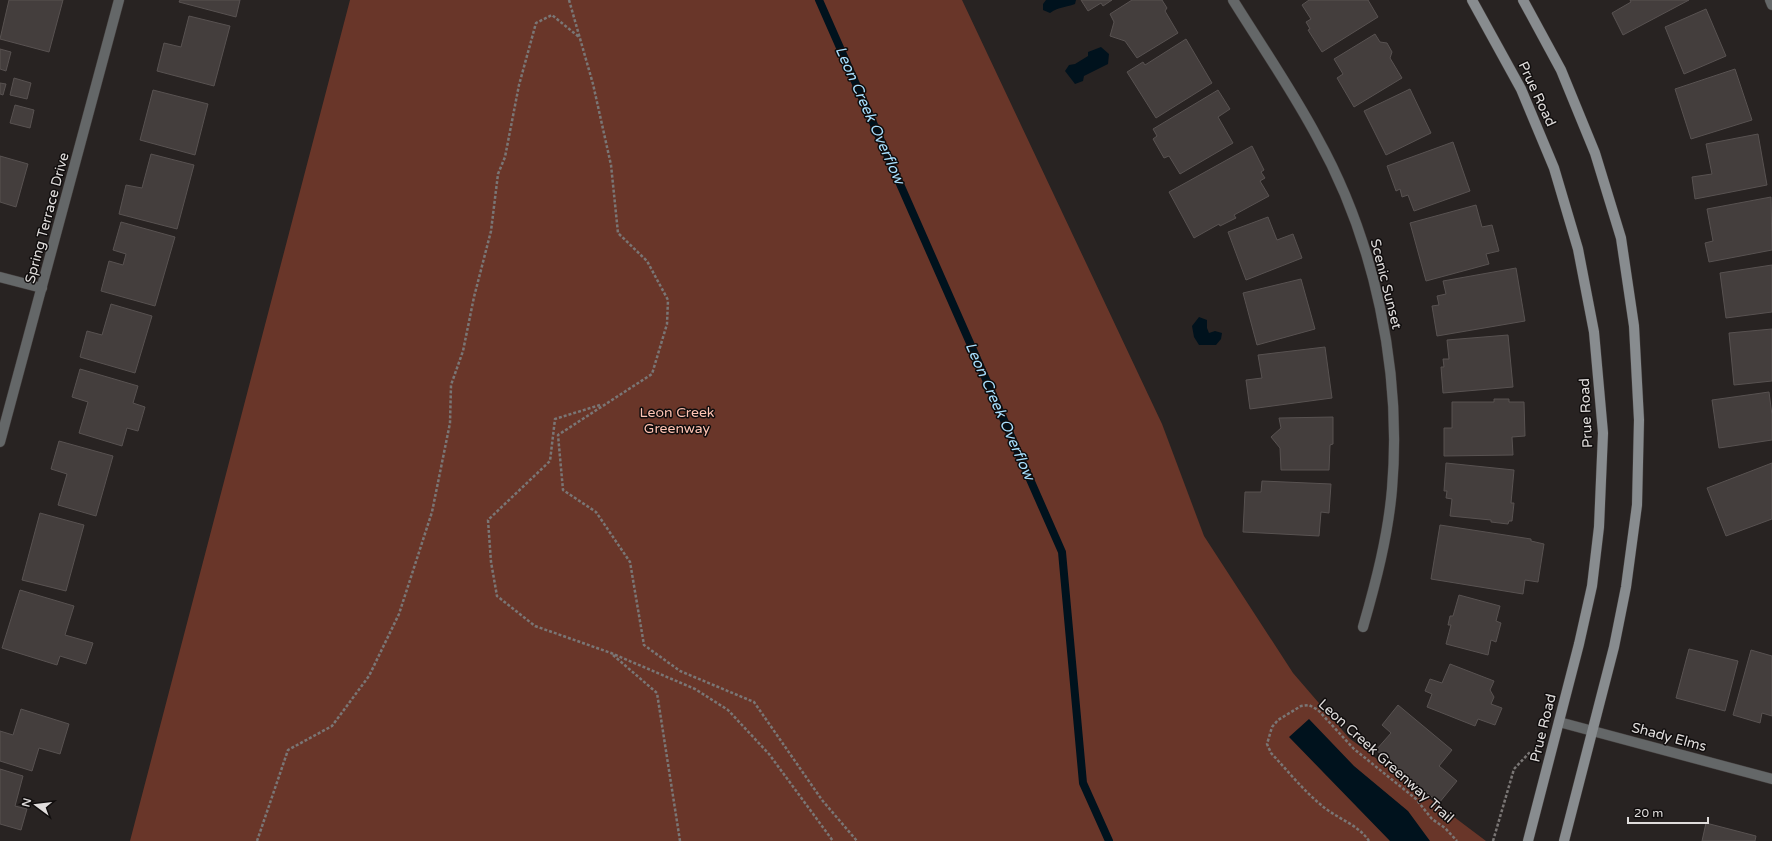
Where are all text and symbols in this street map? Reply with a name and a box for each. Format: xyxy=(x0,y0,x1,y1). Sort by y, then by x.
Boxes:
water label: Leon Creek Overflow xyxy=(831,43,909,189)
street label: Prue Road xyxy=(1515,59,1559,129)
street label: Spring Terrace Drive xyxy=(21,151,73,285)
street label: Scenic Sunset xyxy=(1367,237,1406,332)
water label: Leon Creek Overflow xyxy=(961,339,1039,485)
street label: Prue Road xyxy=(1576,378,1596,448)
park label: Leon Creek Greenway xyxy=(640,404,715,437)
street label: Prue Road xyxy=(1526,692,1560,764)
street label: Leon Creek Greenway Trail xyxy=(1315,696,1457,826)
street label: Shady Elms xyxy=(1630,719,1709,755)
north arrow xyxy=(16,785,56,825)
text: N xyxy=(19,797,34,808)
scale bar xyxy=(1628,799,1708,825)
text: 20 m xyxy=(1634,806,1663,820)

